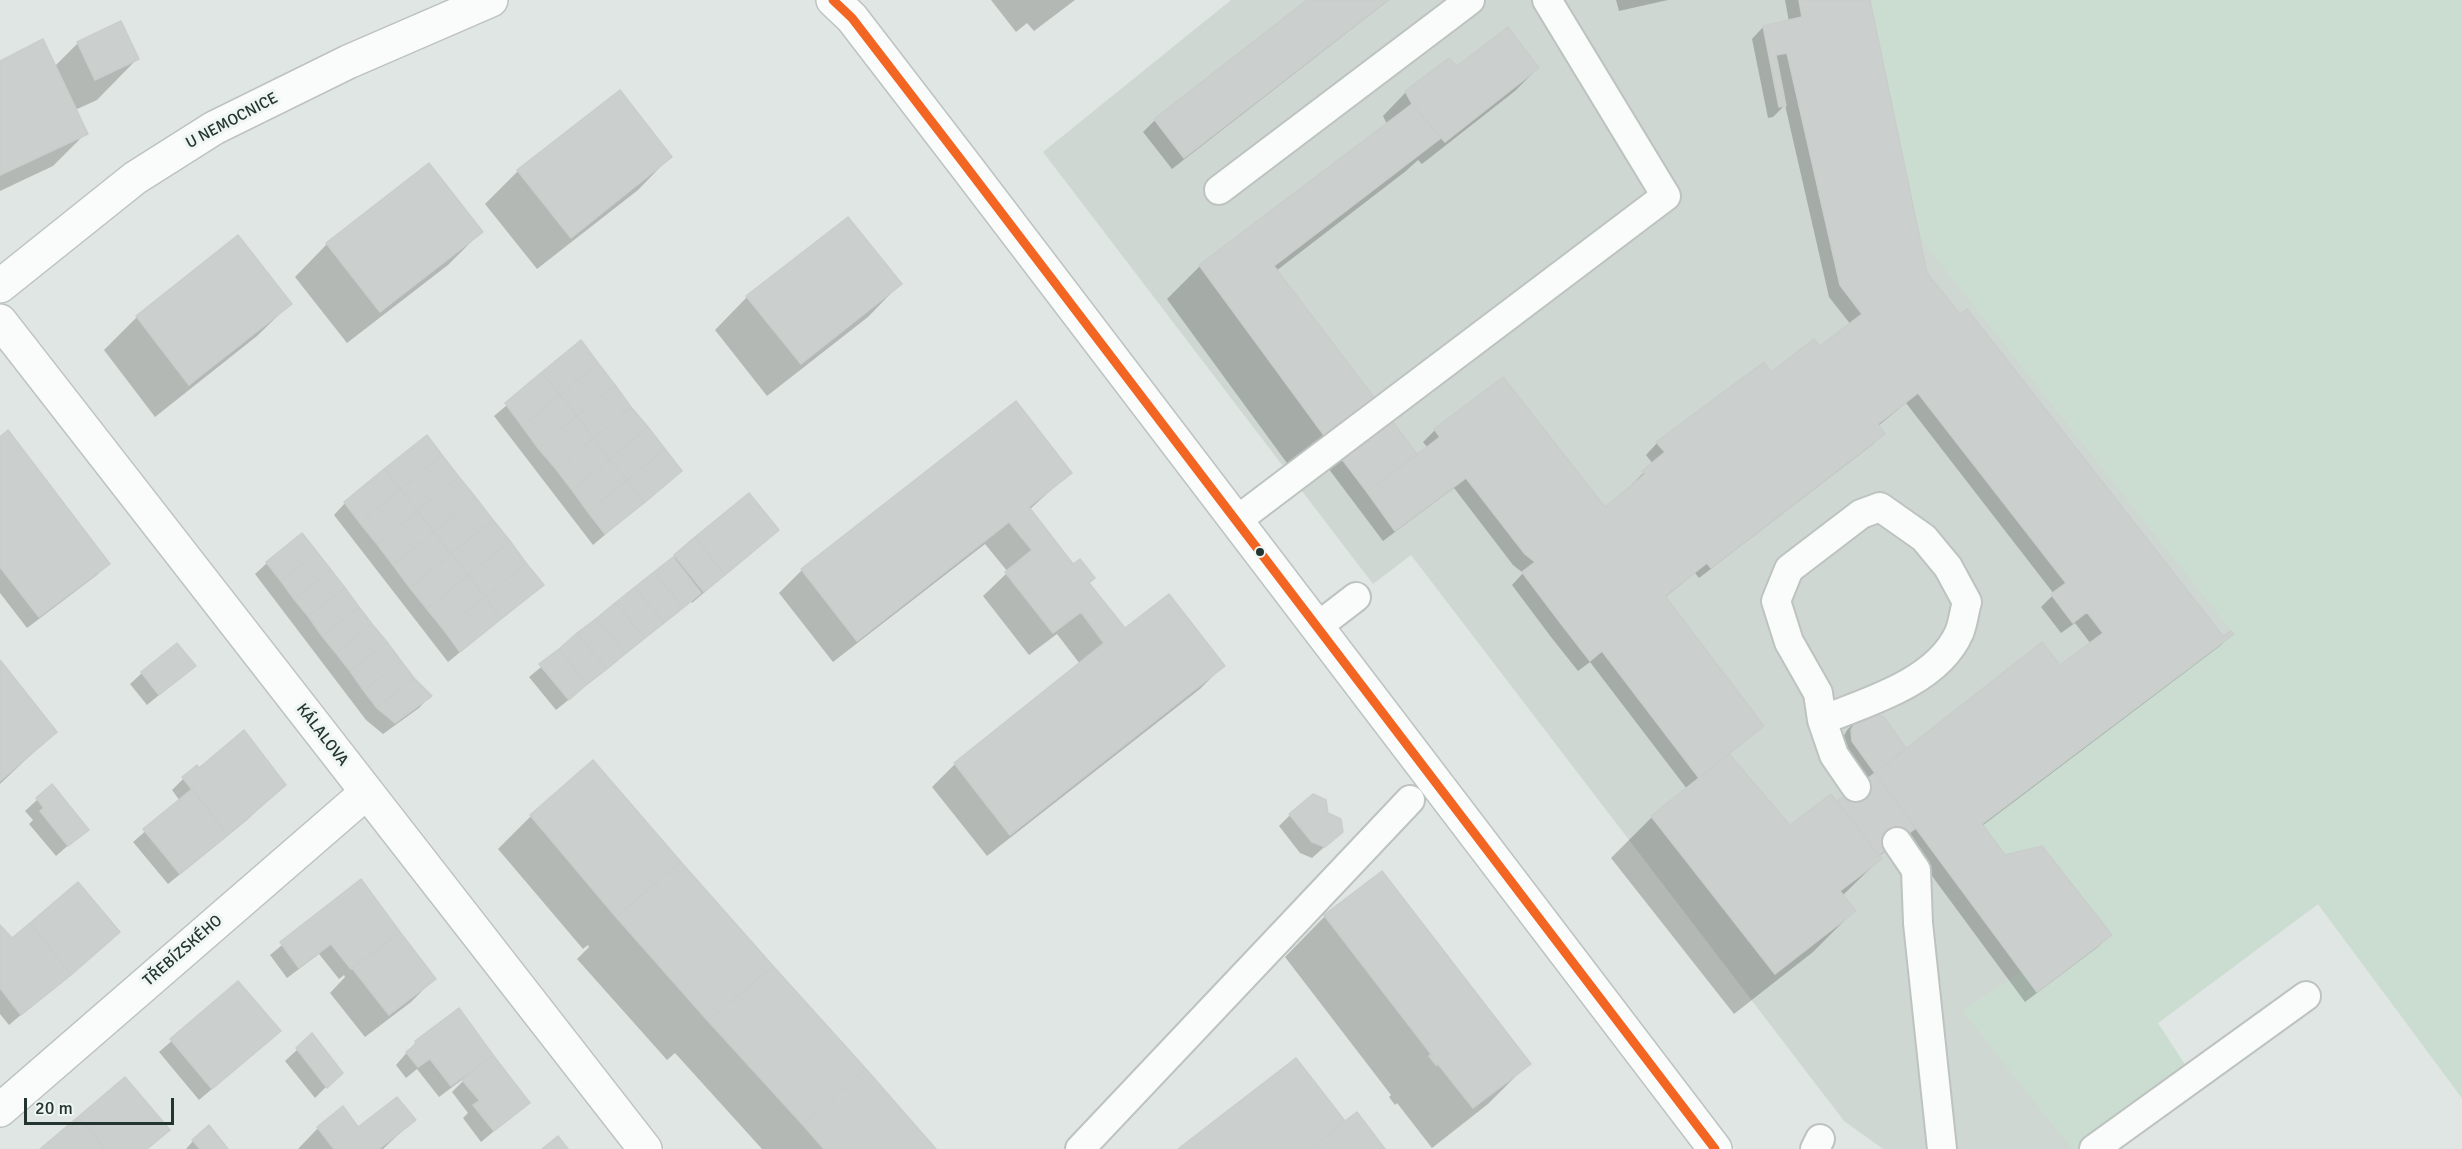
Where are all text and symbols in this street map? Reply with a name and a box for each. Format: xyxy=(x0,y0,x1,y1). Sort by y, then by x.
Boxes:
street label: U NEMOCNICE xyxy=(183,89,281,153)
unlabelled marker xyxy=(1254,546,1266,558)
street label: KÁLALOVA xyxy=(292,700,352,770)
street label: TŘEBÍZSKÉHO xyxy=(139,911,227,991)
scale bar xyxy=(27,1086,177,1124)
text: 20 m xyxy=(35,1097,73,1119)

